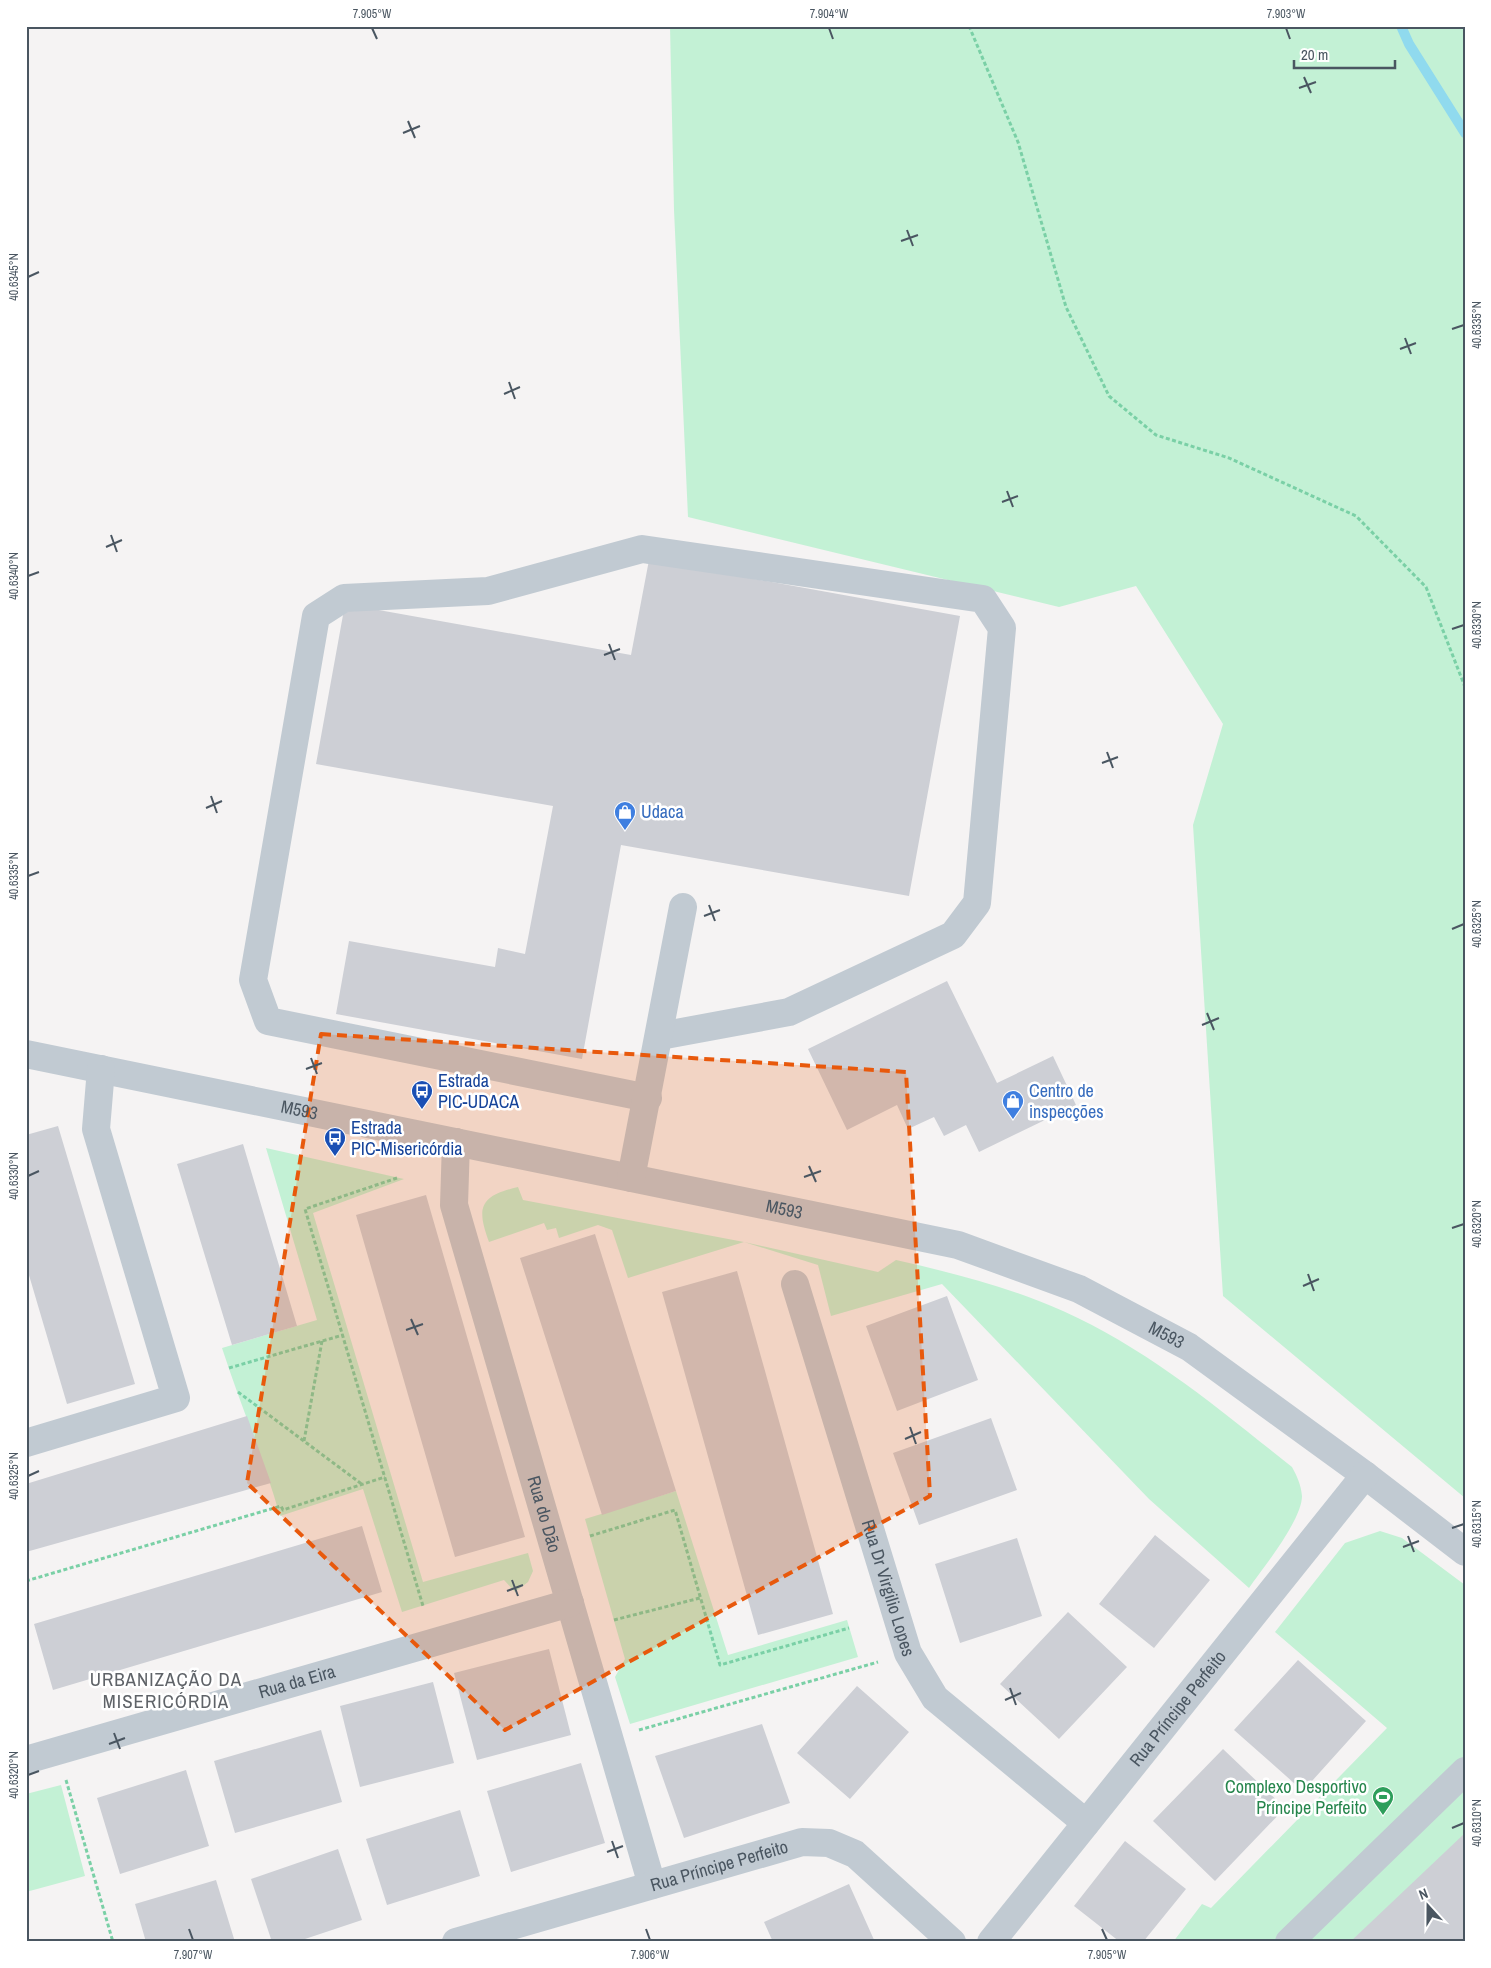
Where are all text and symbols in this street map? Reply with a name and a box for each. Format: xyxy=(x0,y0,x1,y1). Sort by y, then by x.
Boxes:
text: 7.905°W xyxy=(353,6,392,22)
text: 7.904°W xyxy=(810,6,849,22)
text: 7.903°W xyxy=(1267,6,1306,22)
scale bar xyxy=(1294,38,1395,70)
text: 20 m xyxy=(1301,44,1328,65)
text: 40.6345°N xyxy=(6,253,22,301)
text: 40.6335°N xyxy=(1469,301,1485,349)
text: 40.6340°N xyxy=(6,552,22,600)
text: 40.6330°N xyxy=(1469,601,1485,649)
place label: Udaca xyxy=(641,799,684,824)
shop icon: Udaca xyxy=(613,800,637,831)
text: 40.6335°N xyxy=(6,852,22,900)
text: 40.6325°N xyxy=(1469,900,1485,948)
place label: Estrada PIC-UDACA xyxy=(438,1068,519,1114)
place label: Centro de inspecções xyxy=(1029,1078,1104,1124)
bus stop icon: Estrada PIC-UDACA xyxy=(410,1079,434,1110)
shop icon: Centro de inspecções xyxy=(1001,1089,1025,1120)
street label: M593 xyxy=(279,1094,320,1125)
place label: Estrada PIC-Misericórdia xyxy=(351,1115,463,1161)
bus stop icon: Estrada PIC-Misericórdia xyxy=(323,1126,347,1157)
text: 40.6330°N xyxy=(6,1152,22,1200)
street label: M593 xyxy=(764,1193,805,1225)
text: 40.6320°N xyxy=(1469,1200,1485,1248)
street label: M593 xyxy=(1145,1315,1189,1354)
text: 40.6325°N xyxy=(6,1452,22,1500)
street label: Rua do Dão xyxy=(521,1473,568,1555)
text: 40.6315°N xyxy=(1469,1500,1485,1548)
street label: Rua Dr Virgilio Lopes xyxy=(856,1516,921,1659)
street label: Rua Príncipe Perfeito xyxy=(1123,1645,1232,1772)
street label: Rua da Eira xyxy=(255,1658,338,1704)
district label: URBANIZAÇÃO DA MISERICÓRDIA xyxy=(90,1666,242,1714)
text: 40.6320°N xyxy=(6,1751,22,1799)
place label: Complexo Desportivo Príncipe Perfeito xyxy=(1225,1774,1367,1820)
sports icon: Complexo Desportivo Príncipe Perfeito xyxy=(1371,1785,1395,1816)
text: 40.6310°N xyxy=(1469,1799,1485,1847)
street label: Rua Príncipe Perfeito xyxy=(647,1834,791,1897)
north arrow xyxy=(1404,1880,1454,1930)
text: N xyxy=(1416,1884,1430,1904)
text: 7.907°W xyxy=(174,1947,213,1963)
text: 7.906°W xyxy=(631,1947,670,1963)
text: 7.905°W xyxy=(1088,1947,1127,1963)

